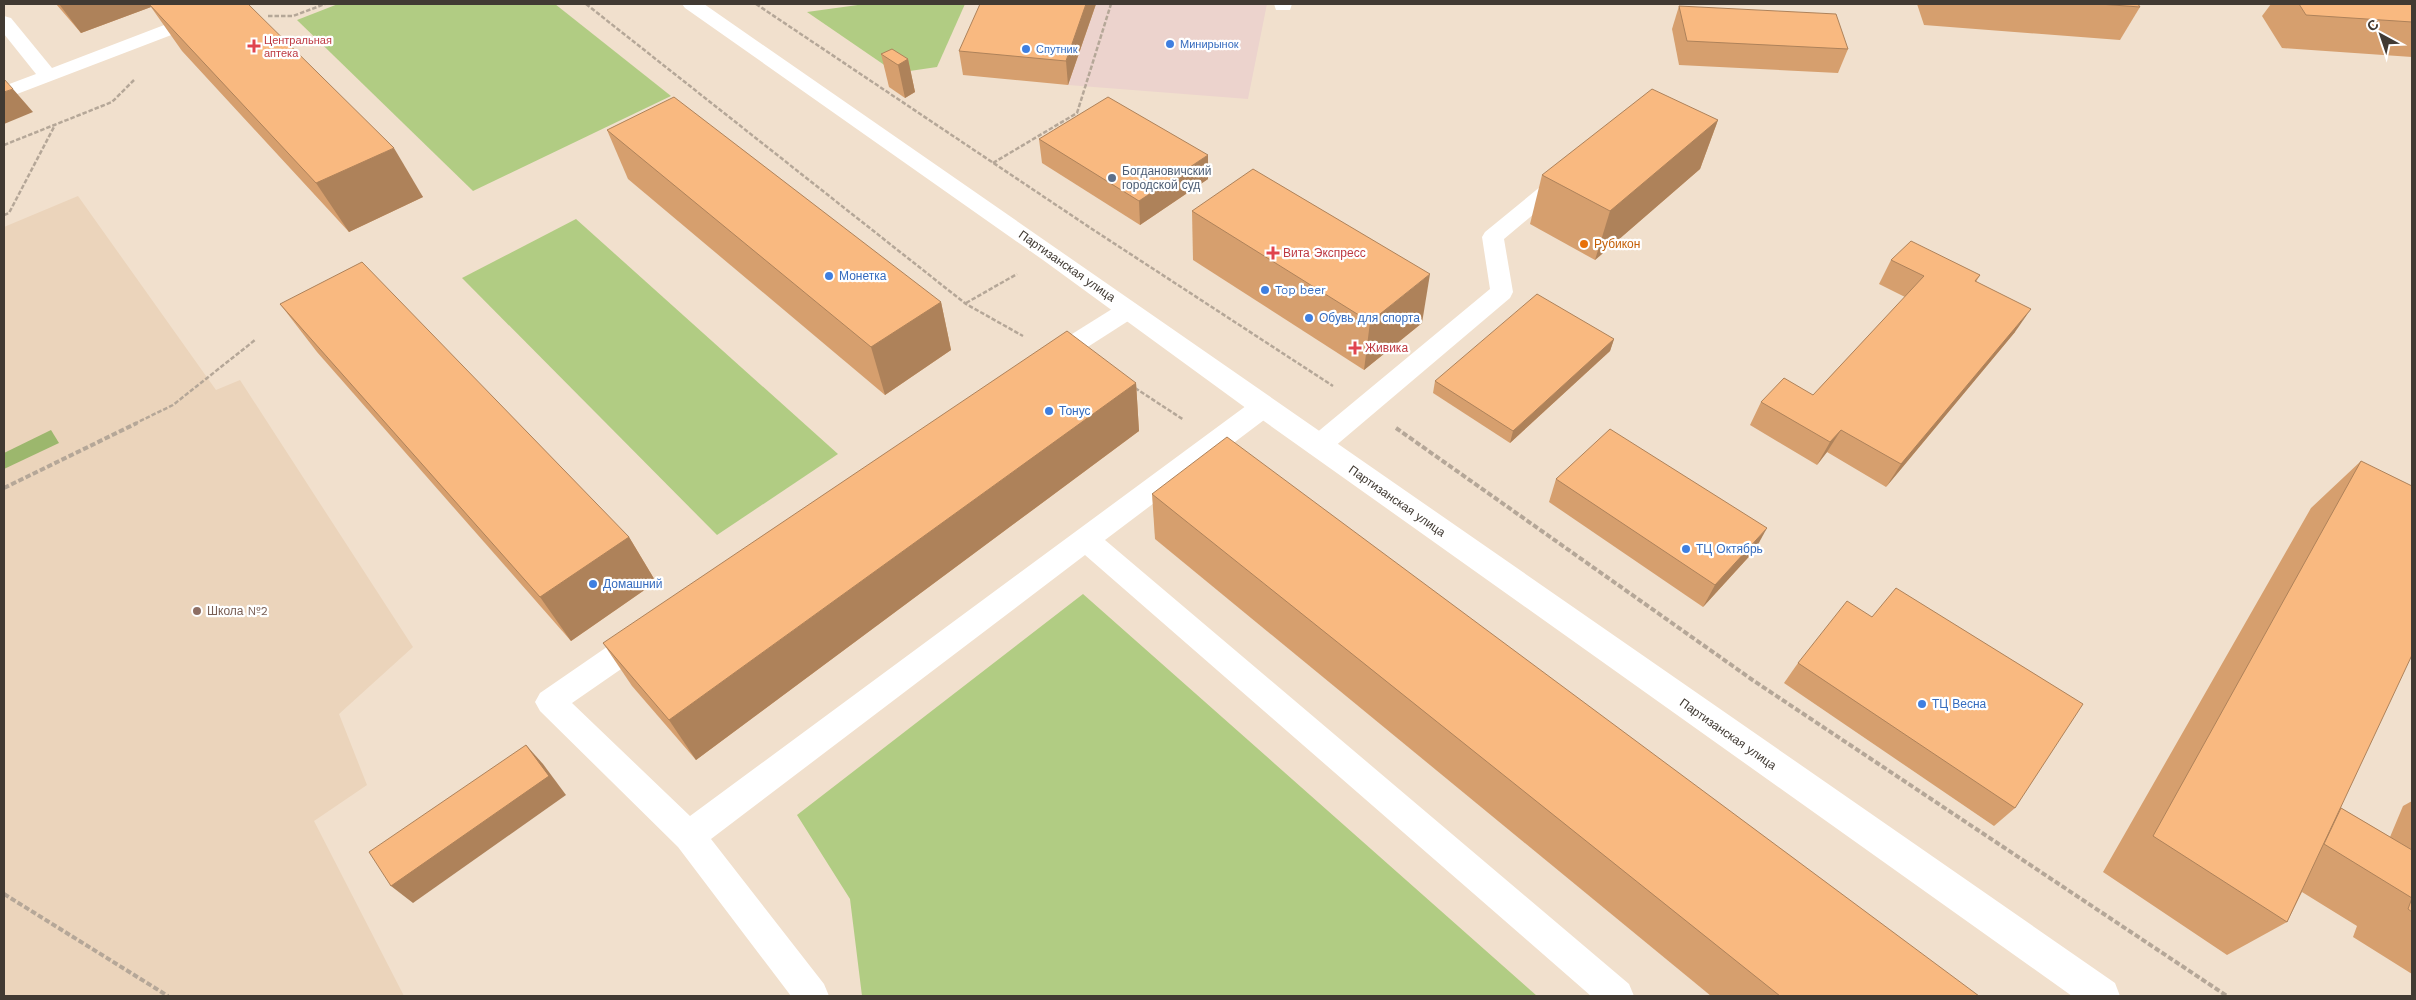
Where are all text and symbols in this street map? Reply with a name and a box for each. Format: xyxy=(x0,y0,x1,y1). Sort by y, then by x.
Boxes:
north arrow xyxy=(2356,10,2406,60)
text: С xyxy=(2364,16,2382,34)
place label: Центральная аптека xyxy=(264,34,332,60)
marker: Минирынок xyxy=(1164,38,1176,50)
place label: Минирынок xyxy=(1180,38,1239,51)
marker: Центральная аптека xyxy=(248,40,260,52)
marker: Спутник xyxy=(1020,43,1032,55)
place label: Спутник xyxy=(1036,43,1078,56)
place label: Богдановичский городской суд xyxy=(1122,164,1211,192)
marker: Богдановичский городской суд xyxy=(1106,172,1118,184)
street label: Партизанская улица xyxy=(1016,227,1118,305)
place label: Рубикон xyxy=(1594,237,1640,251)
marker: Рубикон xyxy=(1578,238,1590,250)
place label: Вита Экспресс xyxy=(1283,246,1366,260)
marker: Вита Экспресс xyxy=(1267,247,1279,259)
place label: Монетка xyxy=(839,269,887,283)
marker: Монетка xyxy=(823,270,835,282)
place label: Top beer xyxy=(1275,283,1326,297)
marker: Top beer xyxy=(1259,284,1271,296)
place label: Обувь для спорта xyxy=(1319,311,1420,325)
marker: Обувь для спорта xyxy=(1303,312,1315,324)
place label: Живика xyxy=(1365,341,1408,355)
marker: Живика xyxy=(1349,342,1361,354)
place label: Тонус xyxy=(1059,404,1091,418)
marker: Тонус xyxy=(1043,405,1055,417)
street label: Партизанская улица xyxy=(1346,462,1448,540)
place label: ТЦ Октябрь xyxy=(1696,542,1763,556)
marker: ТЦ Октябрь xyxy=(1680,543,1692,555)
place label: Домашний xyxy=(603,577,663,591)
marker: Домашний xyxy=(587,578,599,590)
place label: Школа №2 xyxy=(207,604,268,618)
marker: Школа №2 xyxy=(191,605,203,617)
street label: Партизанская улица xyxy=(1677,695,1779,773)
place label: ТЦ Весна xyxy=(1932,697,1987,711)
marker: ТЦ Весна xyxy=(1916,698,1928,710)

